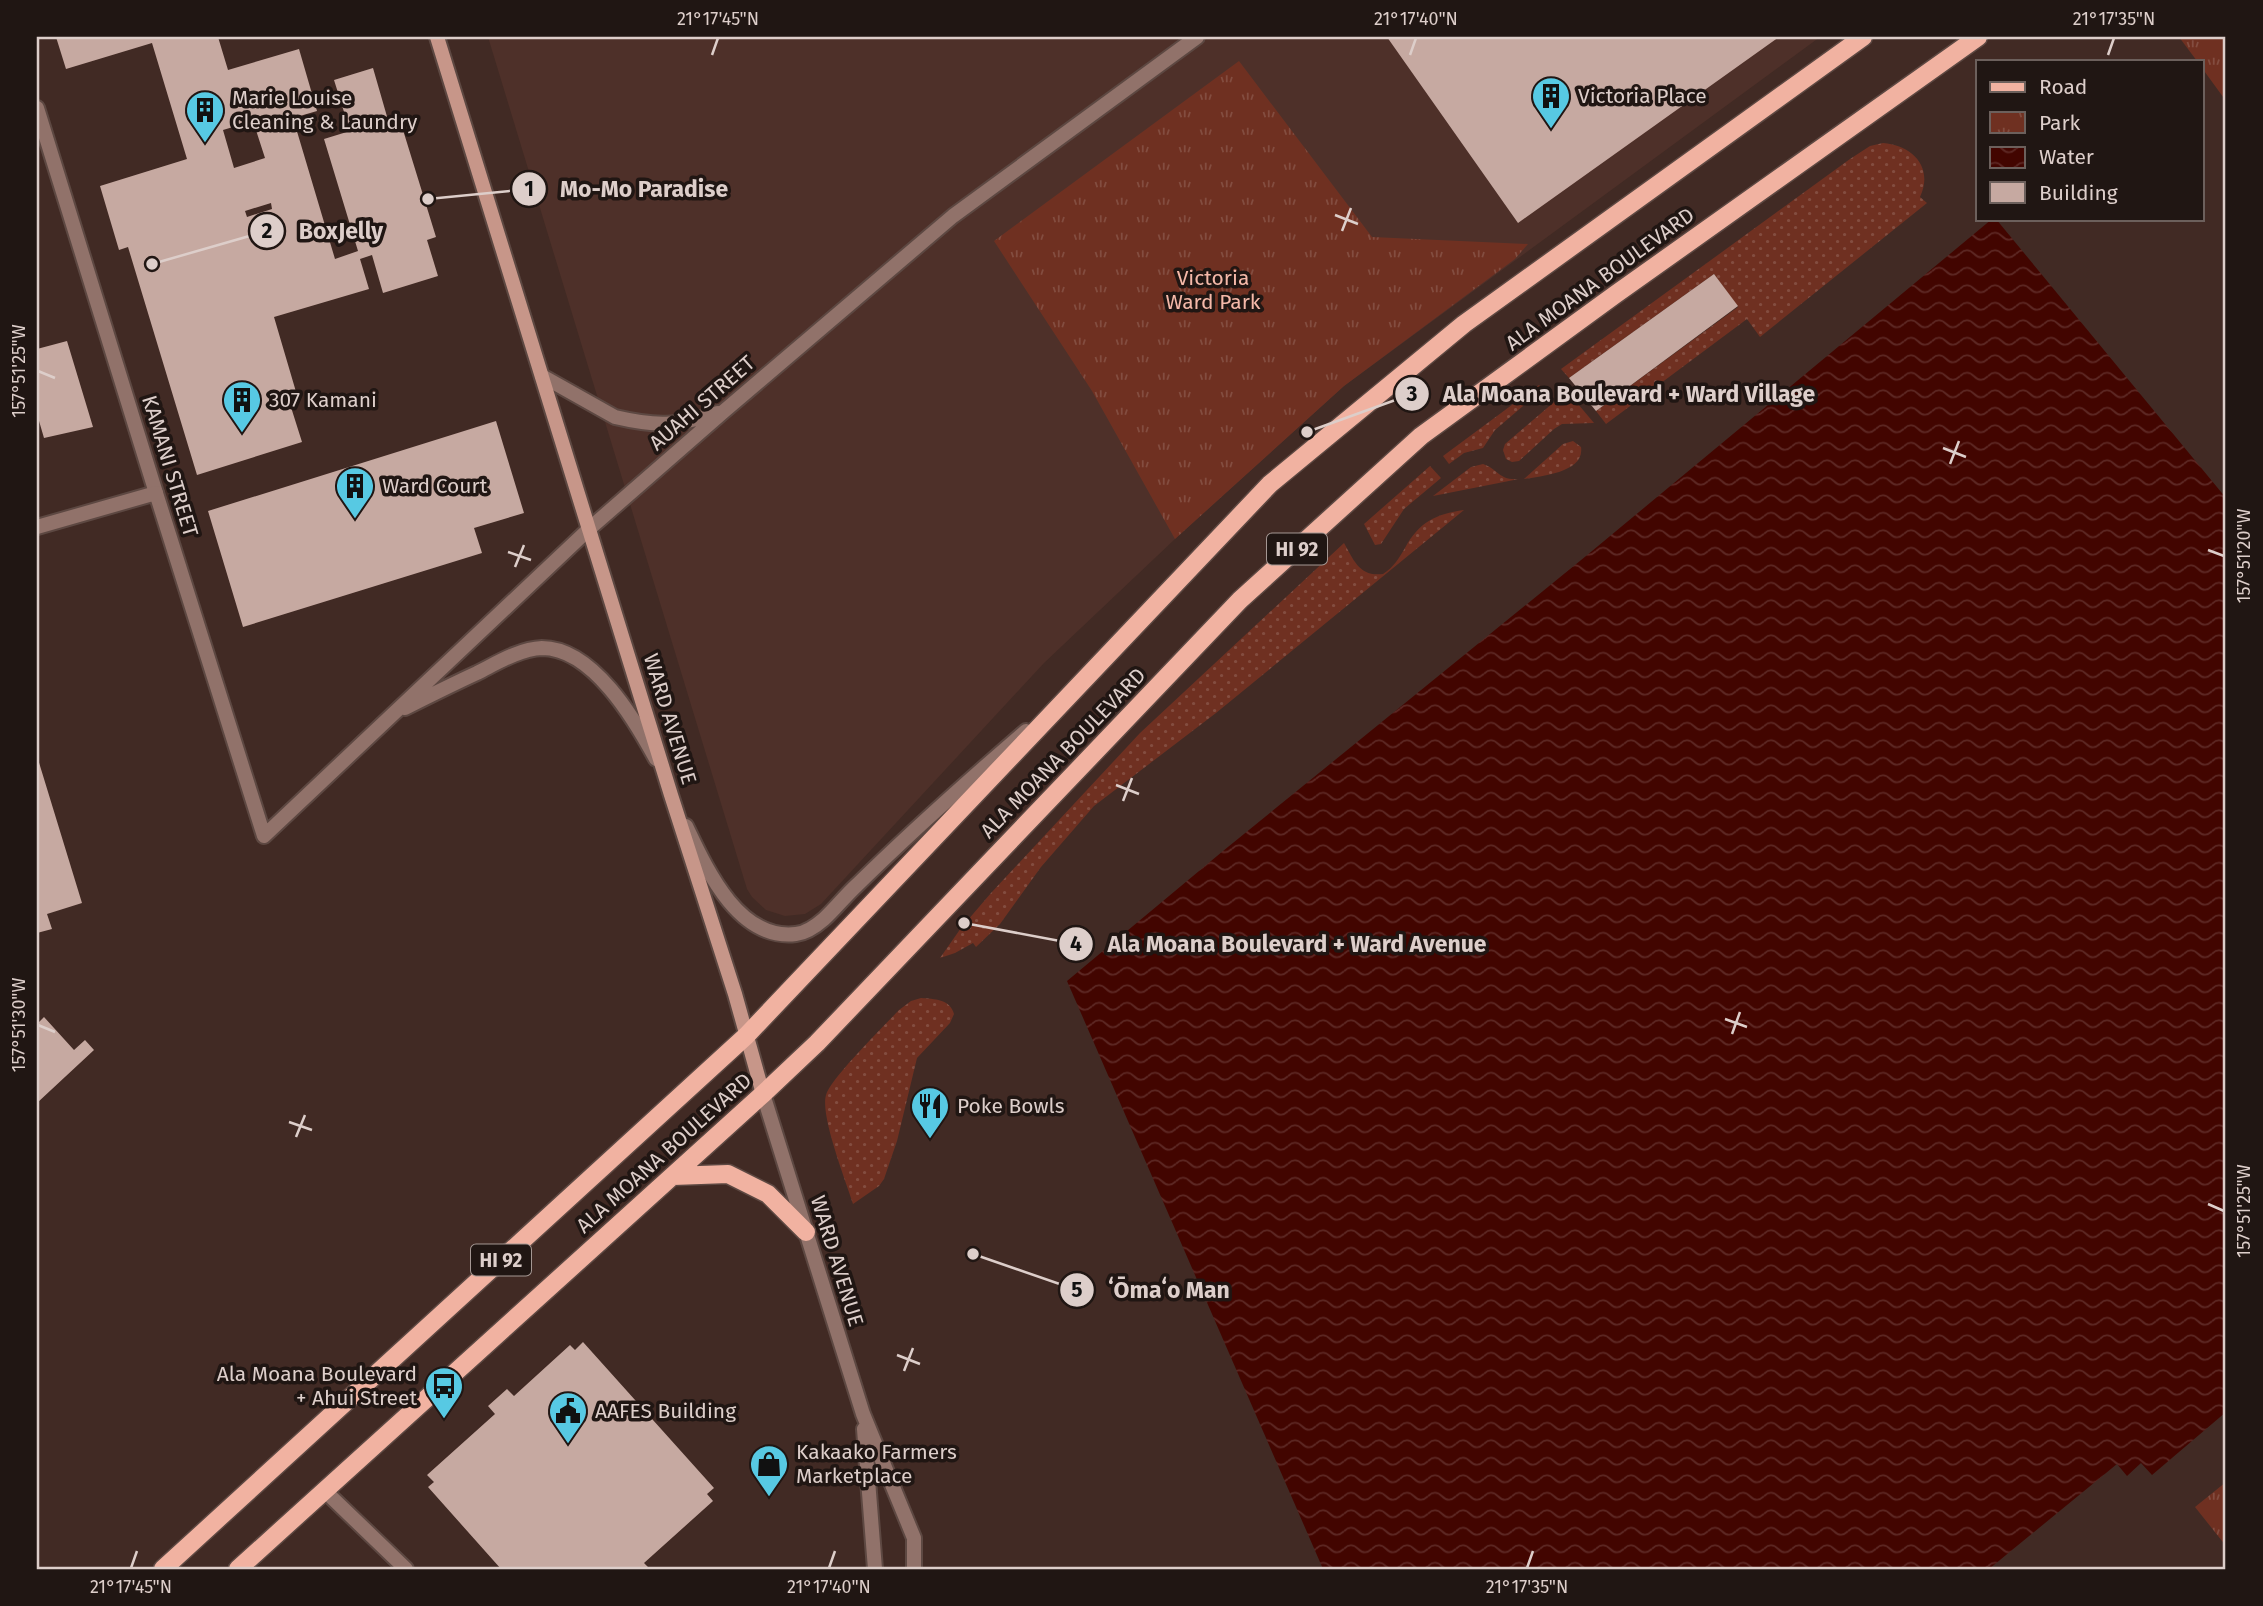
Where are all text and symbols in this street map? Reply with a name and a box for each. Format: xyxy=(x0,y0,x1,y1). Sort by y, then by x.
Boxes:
text: 21°17'45"N xyxy=(677,8,759,30)
text: 21°17'40"N xyxy=(1374,8,1458,30)
text: 21°17'35"N xyxy=(2073,8,2155,30)
legend xyxy=(1976,60,2204,220)
text: Road xyxy=(2039,74,2087,100)
building icon: Victoria Place xyxy=(1530,75,1572,130)
place label: Victoria Place xyxy=(1578,83,1707,109)
place label: Marie Louise Cleaning & Laundry xyxy=(232,85,418,135)
building icon: Marie Louise Cleaning & Laundry xyxy=(184,89,226,144)
text: Park xyxy=(2039,110,2081,136)
text: Water xyxy=(2039,144,2094,170)
callout: Mo-Mo Paradise xyxy=(511,167,742,211)
text: Mo-Mo Paradise xyxy=(560,175,728,203)
text: 1 xyxy=(524,176,534,202)
text: Building xyxy=(2039,180,2118,206)
street label: ALA MOANA BOULEVARD xyxy=(1501,202,1699,356)
callout: BoxJelly xyxy=(250,209,397,253)
text: BoxJelly xyxy=(299,217,384,245)
text: 2 xyxy=(262,218,273,244)
park label: Victoria Ward Park xyxy=(1165,265,1261,315)
text: 157°51'25"W xyxy=(8,324,30,418)
street label: AUAHI STREET xyxy=(644,350,760,456)
callout: Ala Moana Boulevard + Ward Village xyxy=(1394,372,1830,416)
building icon: 307 Kamani xyxy=(221,379,263,434)
text: Ala Moana Boulevard + Ward Village xyxy=(1442,380,1816,408)
text: 3 xyxy=(1406,381,1418,407)
place label: 307 Kamani xyxy=(269,387,377,413)
street label: KAMANI STREET xyxy=(136,392,204,540)
building icon: Ward Court xyxy=(334,465,376,520)
place label: Ward Court xyxy=(382,473,488,499)
text: 157°51'20"W xyxy=(2233,509,2255,603)
road number: HI 92 xyxy=(1267,534,1327,564)
street label: WARD AVENUE xyxy=(638,650,702,788)
street label: ALA MOANA BOULEVARD xyxy=(975,662,1151,844)
callout: Ala Moana Boulevard + Ward Avenue xyxy=(1059,922,1501,966)
text: Ala Moana Boulevard + Ward Avenue xyxy=(1106,930,1487,958)
text: 4 xyxy=(1070,931,1082,957)
text: 157°51'30"W xyxy=(8,978,30,1072)
street label: ALA MOANA BOULEVARD xyxy=(571,1067,757,1239)
restaurant icon: Poke Bowls xyxy=(909,1085,951,1140)
place label: Poke Bowls xyxy=(957,1093,1065,1119)
text: 157°51'25"W xyxy=(2233,1164,2255,1258)
street label: WARD AVENUE xyxy=(805,1192,869,1330)
road number: HI 92 xyxy=(471,1244,531,1276)
callout: ʻŌmaʻo Man xyxy=(1060,1268,1244,1312)
text: ʻŌmaʻo Man xyxy=(1108,1276,1230,1304)
text: 5 xyxy=(1071,1277,1083,1303)
place label: Ala Moana Boulevard + Ahui Street xyxy=(217,1361,417,1411)
bus stop icon: Ala Moana Boulevard + Ahui Street xyxy=(423,1365,465,1420)
public building icon: AAFES Building xyxy=(547,1390,589,1445)
place label: AAFES Building xyxy=(595,1398,736,1424)
place label: Kakaako Farmers Marketplace xyxy=(796,1439,957,1489)
shop icon: Kakaako Farmers Marketplace xyxy=(748,1443,790,1498)
text: 21°17'45"N xyxy=(90,1576,172,1598)
text: 21°17'40"N xyxy=(787,1576,871,1598)
text: 21°17'35"N xyxy=(1486,1576,1568,1598)

